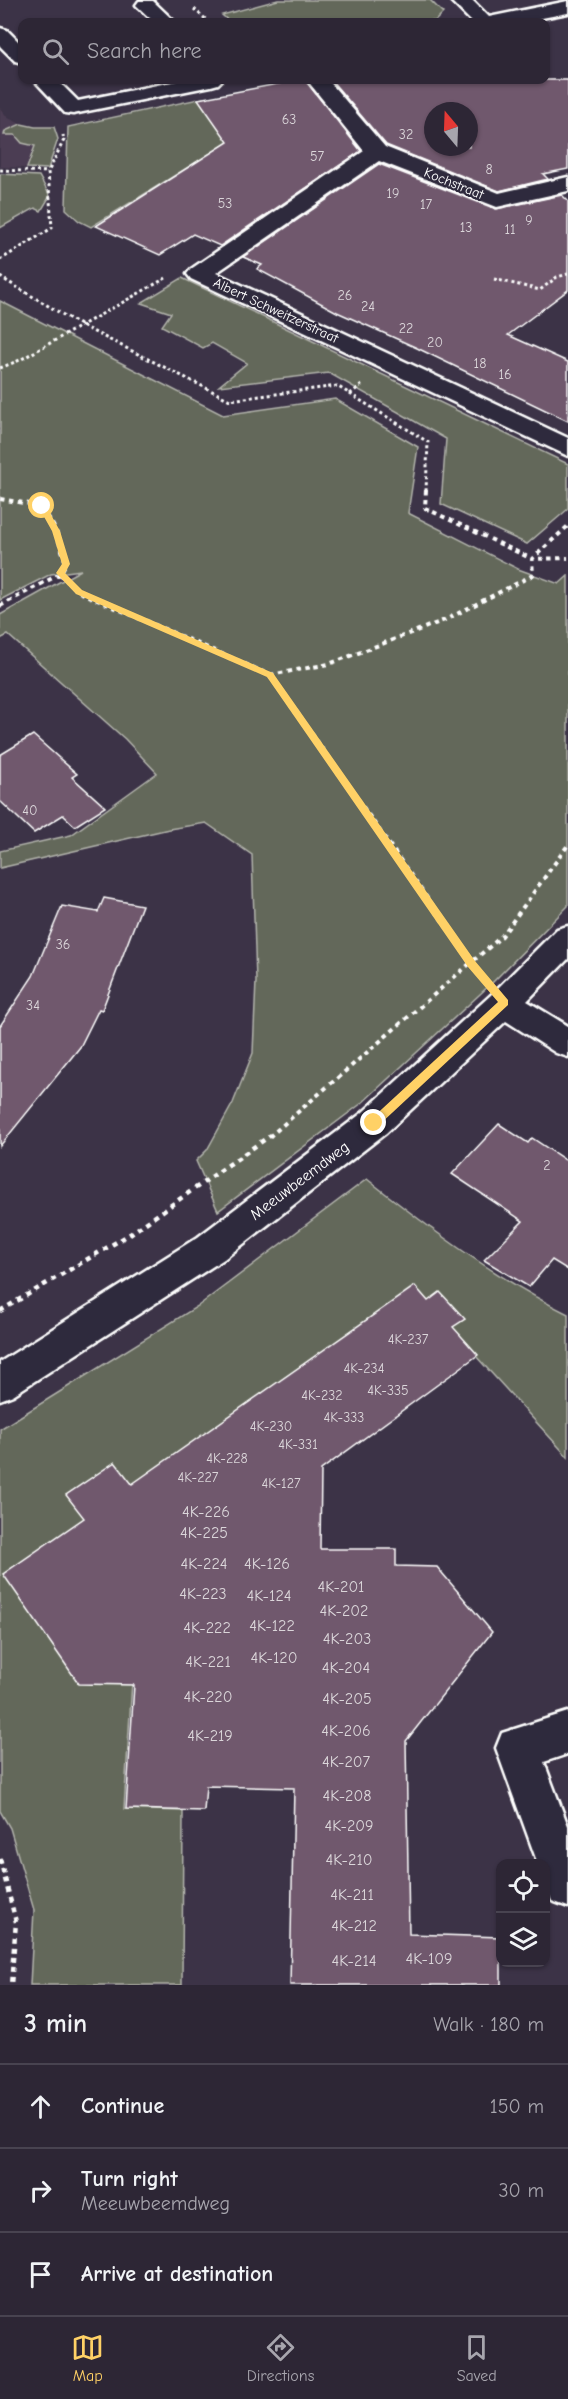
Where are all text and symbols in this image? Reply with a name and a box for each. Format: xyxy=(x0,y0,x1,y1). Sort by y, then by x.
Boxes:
search box xyxy=(18,18,550,84)
icon: search xyxy=(39,35,72,68)
text: Search here xyxy=(87,38,202,64)
north arrow xyxy=(424,102,478,156)
house number: 63 xyxy=(282,111,296,128)
house number: 32 xyxy=(399,126,413,143)
house number: 57 xyxy=(310,148,324,165)
house number: 8 xyxy=(485,161,493,178)
street label: Kochstraat xyxy=(421,164,487,204)
house number: 19 xyxy=(387,185,399,202)
house number: 53 xyxy=(218,195,232,212)
house number: 17 xyxy=(420,196,432,213)
house number: 9 xyxy=(525,212,533,229)
house number: 13 xyxy=(460,219,472,236)
house number: 11 xyxy=(504,221,516,238)
street label: Albert Schweitzerstraat xyxy=(211,274,342,347)
house number: 26 xyxy=(338,287,352,304)
house number: 24 xyxy=(361,298,375,315)
house number: 22 xyxy=(399,320,413,337)
house number: 20 xyxy=(427,334,443,351)
house number: 18 xyxy=(474,355,486,372)
house number: 16 xyxy=(498,366,512,383)
route start xyxy=(28,492,54,518)
house number: 40 xyxy=(22,802,38,819)
house number: 36 xyxy=(56,936,70,953)
house number: 34 xyxy=(26,997,40,1014)
route end xyxy=(360,1109,386,1135)
street label: Meeuwbeemdweg xyxy=(247,1138,353,1224)
house number: 2 xyxy=(543,1157,551,1174)
house number: 4K-237 xyxy=(388,1331,429,1348)
house number: 4K-234 xyxy=(344,1360,385,1377)
house number: 4K-335 xyxy=(367,1382,409,1399)
house number: 4K-232 xyxy=(301,1387,343,1404)
house number: 4K-333 xyxy=(324,1409,364,1426)
house number: 4K-230 xyxy=(250,1418,292,1435)
house number: 4K-331 xyxy=(278,1436,318,1453)
house number: 4K-228 xyxy=(206,1450,248,1467)
house number: 4K-227 xyxy=(178,1469,219,1486)
house number: 4K-127 xyxy=(261,1475,301,1492)
house number: 4K-226 xyxy=(182,1503,230,1521)
house number: 4K-225 xyxy=(180,1524,228,1542)
house number: 4K-224 xyxy=(181,1555,227,1573)
house number: 4K-126 xyxy=(244,1555,290,1573)
house number: 4K-201 xyxy=(318,1578,364,1596)
house number: 4K-223 xyxy=(179,1585,227,1603)
house number: 4K-124 xyxy=(247,1587,291,1605)
house number: 4K-202 xyxy=(320,1602,368,1620)
house number: 4K-122 xyxy=(249,1617,295,1635)
house number: 4K-222 xyxy=(183,1619,231,1637)
house number: 4K-203 xyxy=(323,1630,371,1648)
house number: 4K-120 xyxy=(251,1649,297,1667)
house number: 4K-221 xyxy=(185,1653,231,1671)
house number: 4K-204 xyxy=(322,1659,370,1677)
house number: 4K-220 xyxy=(184,1688,232,1706)
house number: 4K-205 xyxy=(322,1690,372,1708)
house number: 4K-206 xyxy=(321,1722,371,1740)
house number: 4K-219 xyxy=(187,1727,233,1745)
house number: 4K-207 xyxy=(322,1753,371,1771)
house number: 4K-208 xyxy=(323,1787,371,1805)
house number: 4K-209 xyxy=(324,1817,374,1835)
house number: 4K-210 xyxy=(326,1851,372,1869)
map controls xyxy=(496,1859,550,1967)
button: locate xyxy=(496,1859,550,1913)
house number: 4K-211 xyxy=(330,1886,374,1904)
button: layers xyxy=(496,1913,550,1967)
house number: 4K-212 xyxy=(331,1917,377,1935)
house number: 4K-109 xyxy=(405,1950,453,1968)
house number: 4K-214 xyxy=(332,1952,376,1970)
text: 3 min xyxy=(24,2009,87,2039)
text: Walk · 180 m xyxy=(433,2013,544,2036)
icon: ahead xyxy=(24,2090,57,2123)
text: Continue xyxy=(81,2093,164,2119)
text: 150 m xyxy=(490,2095,544,2118)
text: Turn right xyxy=(81,2166,178,2192)
icon: right xyxy=(24,2174,57,2207)
text: 30 m xyxy=(498,2179,544,2202)
text: Meeuwbeemdweg xyxy=(81,2192,230,2215)
icon: arrive xyxy=(24,2258,57,2291)
text: Arrive at destination xyxy=(81,2261,273,2287)
tab: Map xyxy=(71,2331,104,2385)
tab: Directions xyxy=(247,2331,314,2385)
tab: Saved xyxy=(457,2331,497,2385)

